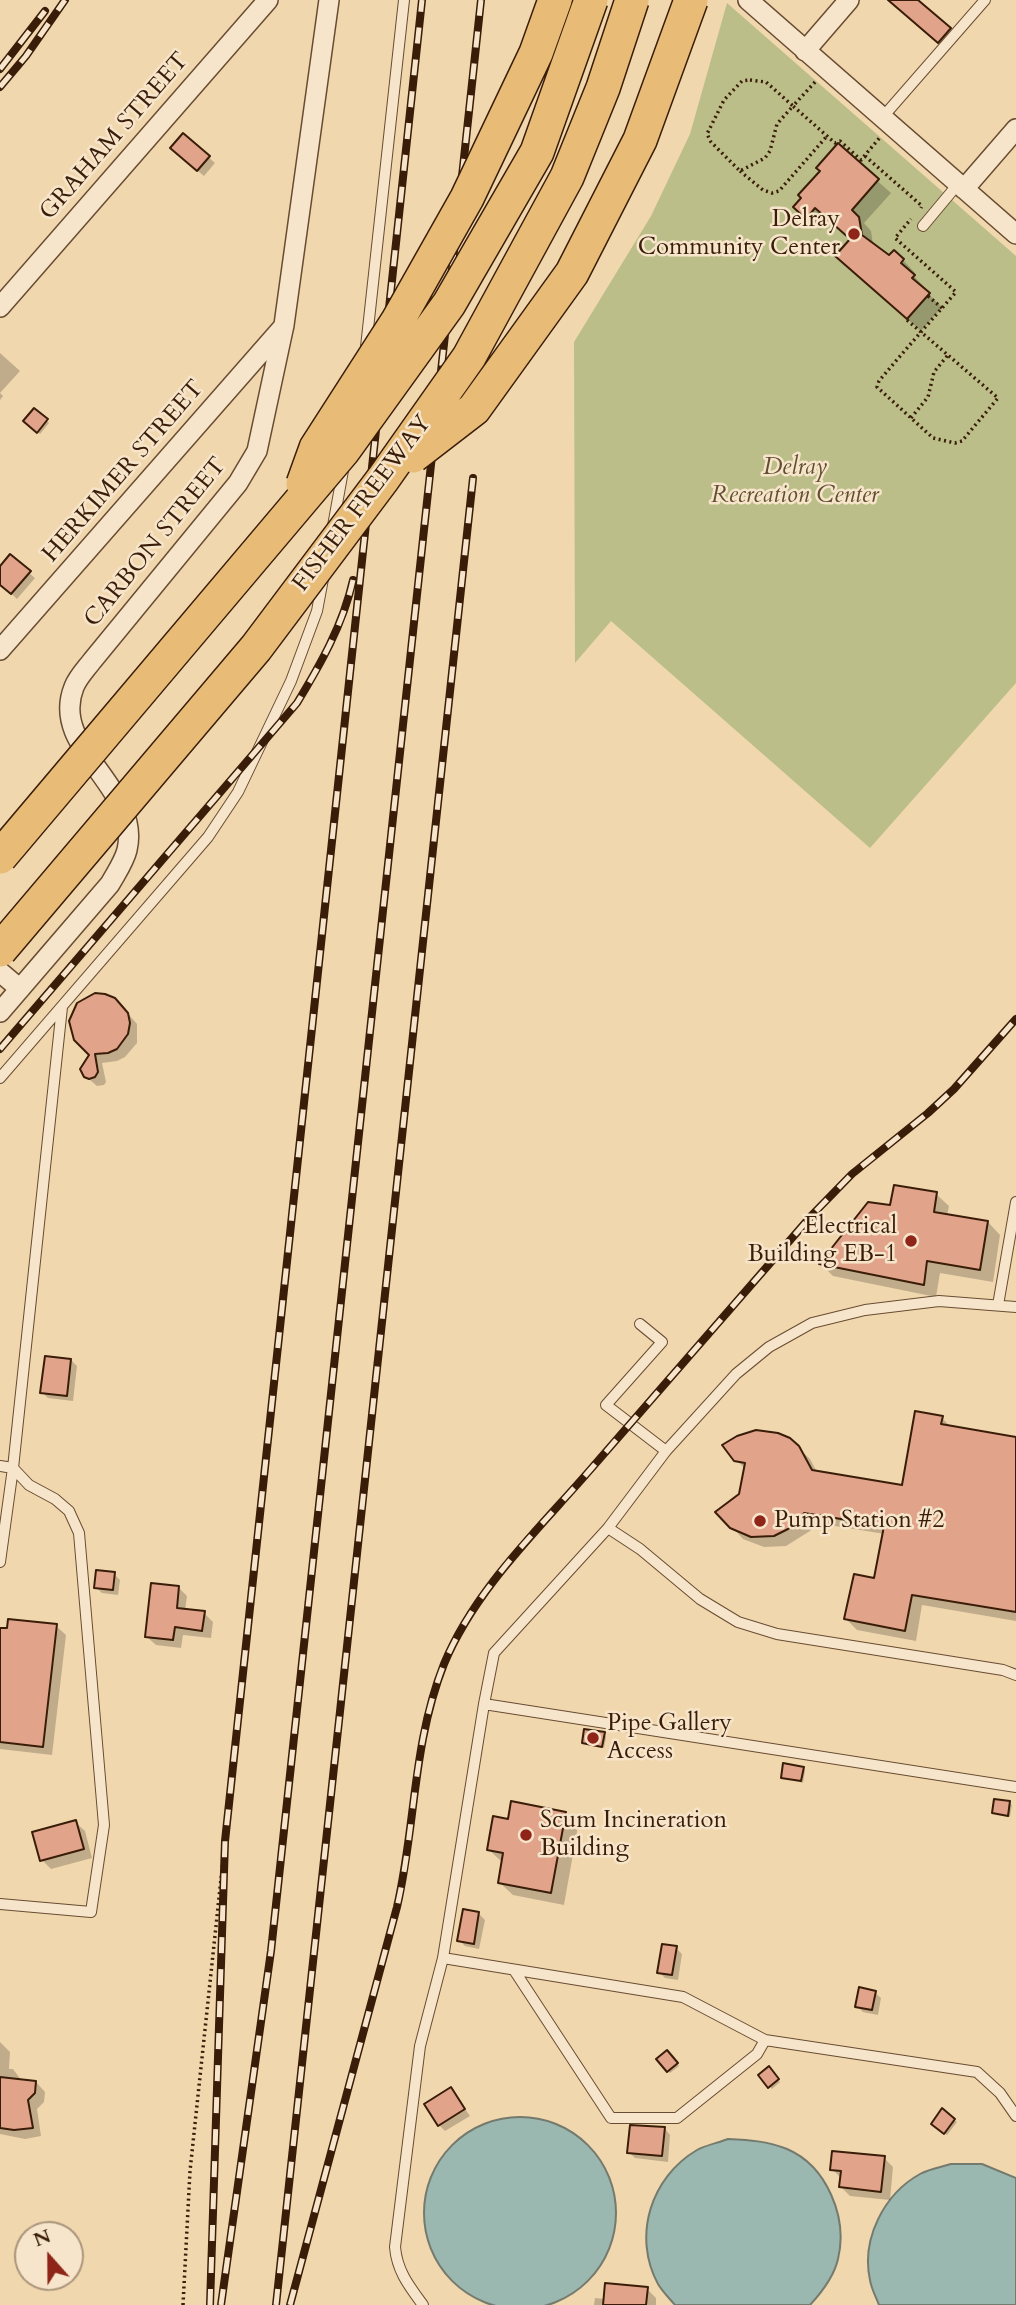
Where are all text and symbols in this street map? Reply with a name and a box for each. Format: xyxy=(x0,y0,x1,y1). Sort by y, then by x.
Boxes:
street label: GRAHAM STREET xyxy=(34,47,196,227)
place label: Delray Community Center xyxy=(638,206,840,262)
marker: Delray Community Center xyxy=(846,226,862,242)
street label: HERKIMER STREET xyxy=(37,375,211,569)
street label: FISHER FREEWAY xyxy=(287,410,439,598)
street label: CARBON STREET xyxy=(79,453,233,633)
park label: Delray Recreation Center xyxy=(711,454,879,510)
place label: Electrical Building EB-1 xyxy=(747,1213,897,1269)
marker: Electrical Building EB-1 xyxy=(903,1233,919,1249)
place label: Pump Station #2 xyxy=(774,1507,944,1535)
marker: Pump Station #2 xyxy=(752,1513,768,1529)
place label: Pipe Gallery Access xyxy=(607,1710,732,1766)
marker: Pipe Gallery Access xyxy=(585,1730,601,1746)
place label: Scum Incineration Building xyxy=(540,1807,727,1863)
marker: Scum Incineration Building xyxy=(518,1827,534,1843)
north arrow xyxy=(14,2221,84,2291)
text: N xyxy=(30,2223,55,2253)

